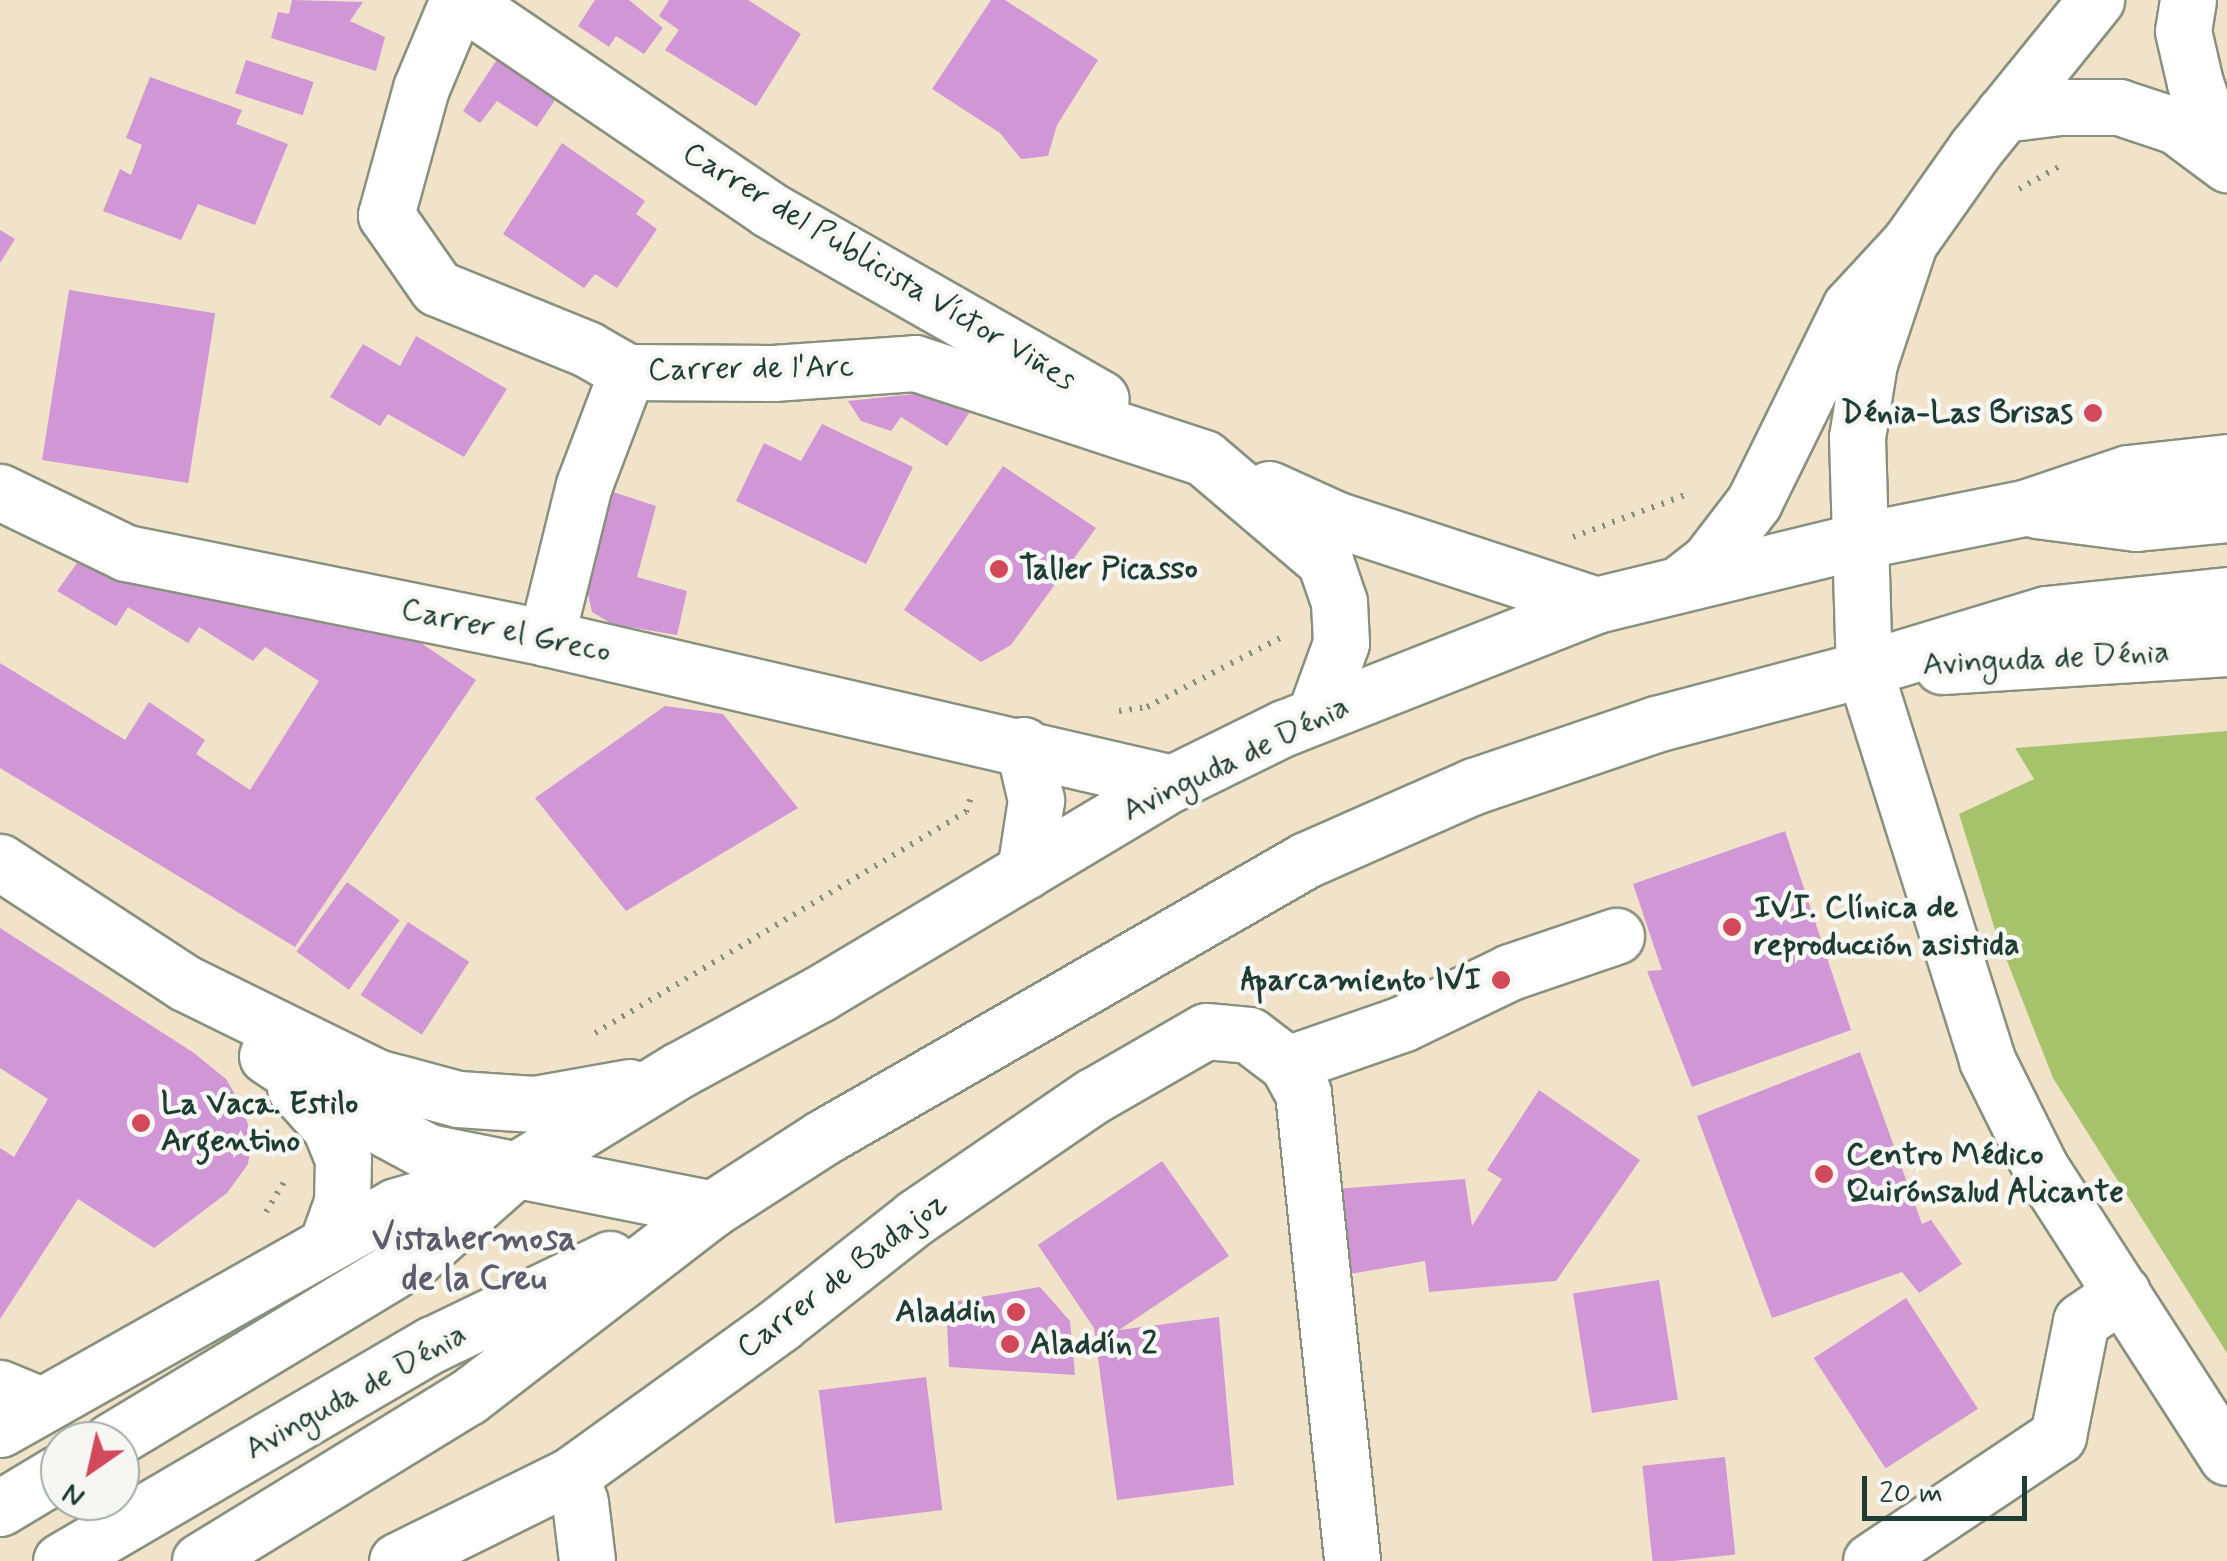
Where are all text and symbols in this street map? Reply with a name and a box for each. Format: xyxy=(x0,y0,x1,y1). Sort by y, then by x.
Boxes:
street label: Carrer del Publicista Víctor Viñes xyxy=(675,134,1083,400)
street label: Carrer de l'Arc xyxy=(647,348,855,390)
place label: Dénia-Las Brisas xyxy=(1841,394,2073,432)
marker: Dénia-Las Brisas xyxy=(2082,402,2104,424)
place label: Taller Picasso xyxy=(1019,550,1196,588)
marker: Taller Picasso xyxy=(988,558,1010,580)
street label: Carrer el Greco xyxy=(399,590,613,672)
street label: Avinguda de Dénia xyxy=(1922,633,2170,685)
street label: Avinguda de Dénia xyxy=(1117,688,1355,830)
place label: IVI. Clínica de reproducción asistida xyxy=(1754,890,2020,965)
marker: IVI. Clínica de reproducción asistida xyxy=(1719,914,1745,940)
place label: Aparcamiento IVI xyxy=(1232,961,1481,999)
marker: Aparcamiento IVI xyxy=(1490,969,1512,991)
place label: La Vaca. Estilo Argentino xyxy=(161,1086,356,1161)
marker: La Vaca. Estilo Argentino xyxy=(130,1112,152,1134)
place label: Centro Médico Quirónsalud Alicante xyxy=(1846,1137,2124,1212)
marker: Centro Médico Quirónsalud Alicante xyxy=(1811,1161,1837,1187)
street label: Carrer de Badajoz xyxy=(731,1186,953,1366)
district label: Vistahermosa de la Creu xyxy=(372,1218,576,1300)
place label: Aladdin xyxy=(895,1293,996,1331)
marker: Aladdin xyxy=(1005,1301,1027,1323)
street label: Avinguda de Dénia xyxy=(239,1316,473,1468)
place label: Aladdín 2 xyxy=(1030,1325,1157,1363)
marker: Aladdín 2 xyxy=(999,1333,1021,1355)
north arrow xyxy=(40,1421,140,1521)
scale bar xyxy=(1867,1456,2032,1518)
text: N xyxy=(56,1474,92,1515)
text: 20 m xyxy=(1879,1474,1943,1513)

